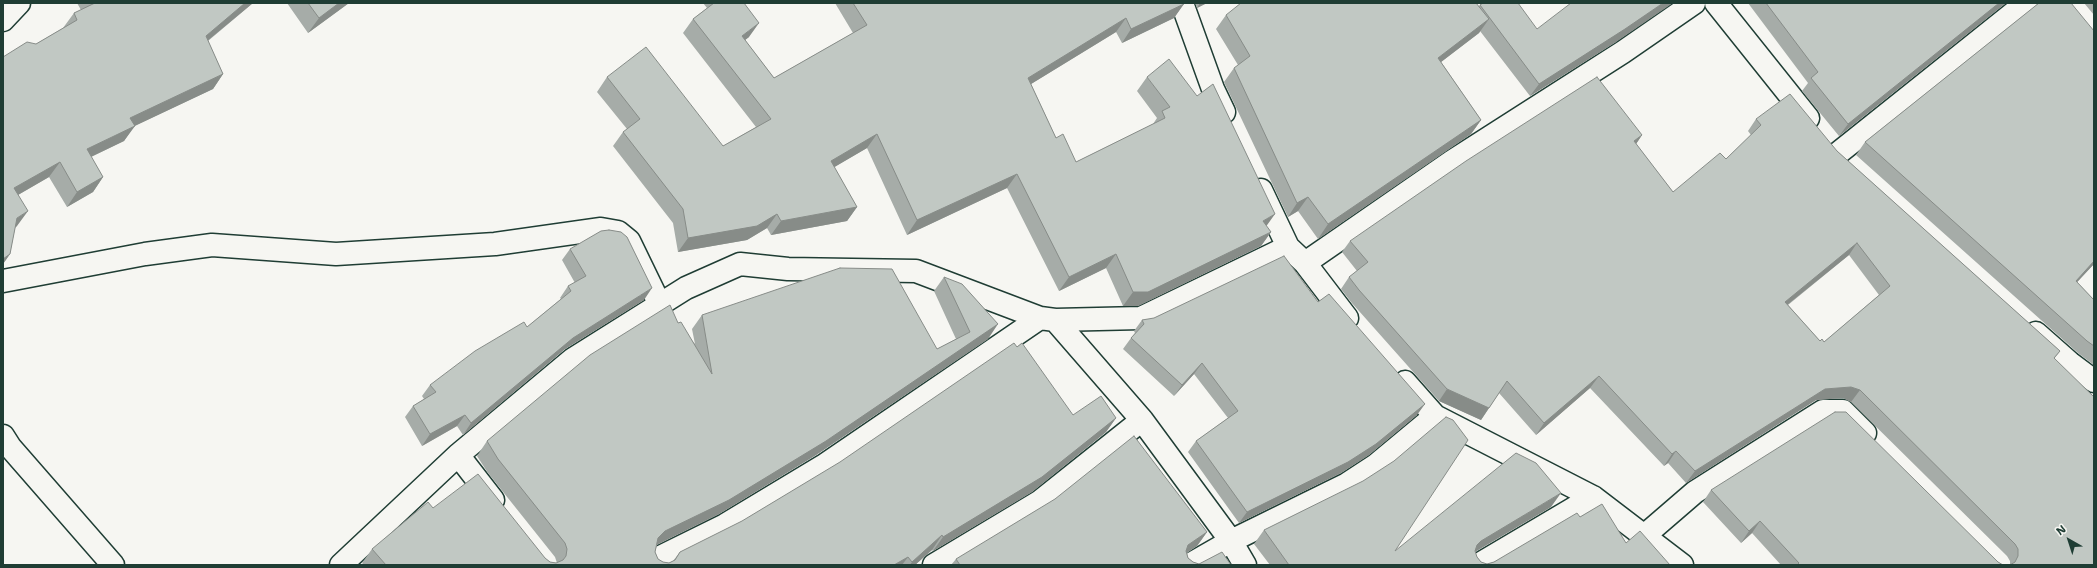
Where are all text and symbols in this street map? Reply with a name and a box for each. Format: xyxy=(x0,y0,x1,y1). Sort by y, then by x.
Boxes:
north arrow xyxy=(2049,520,2089,560)
text: N xyxy=(2053,522,2069,539)

